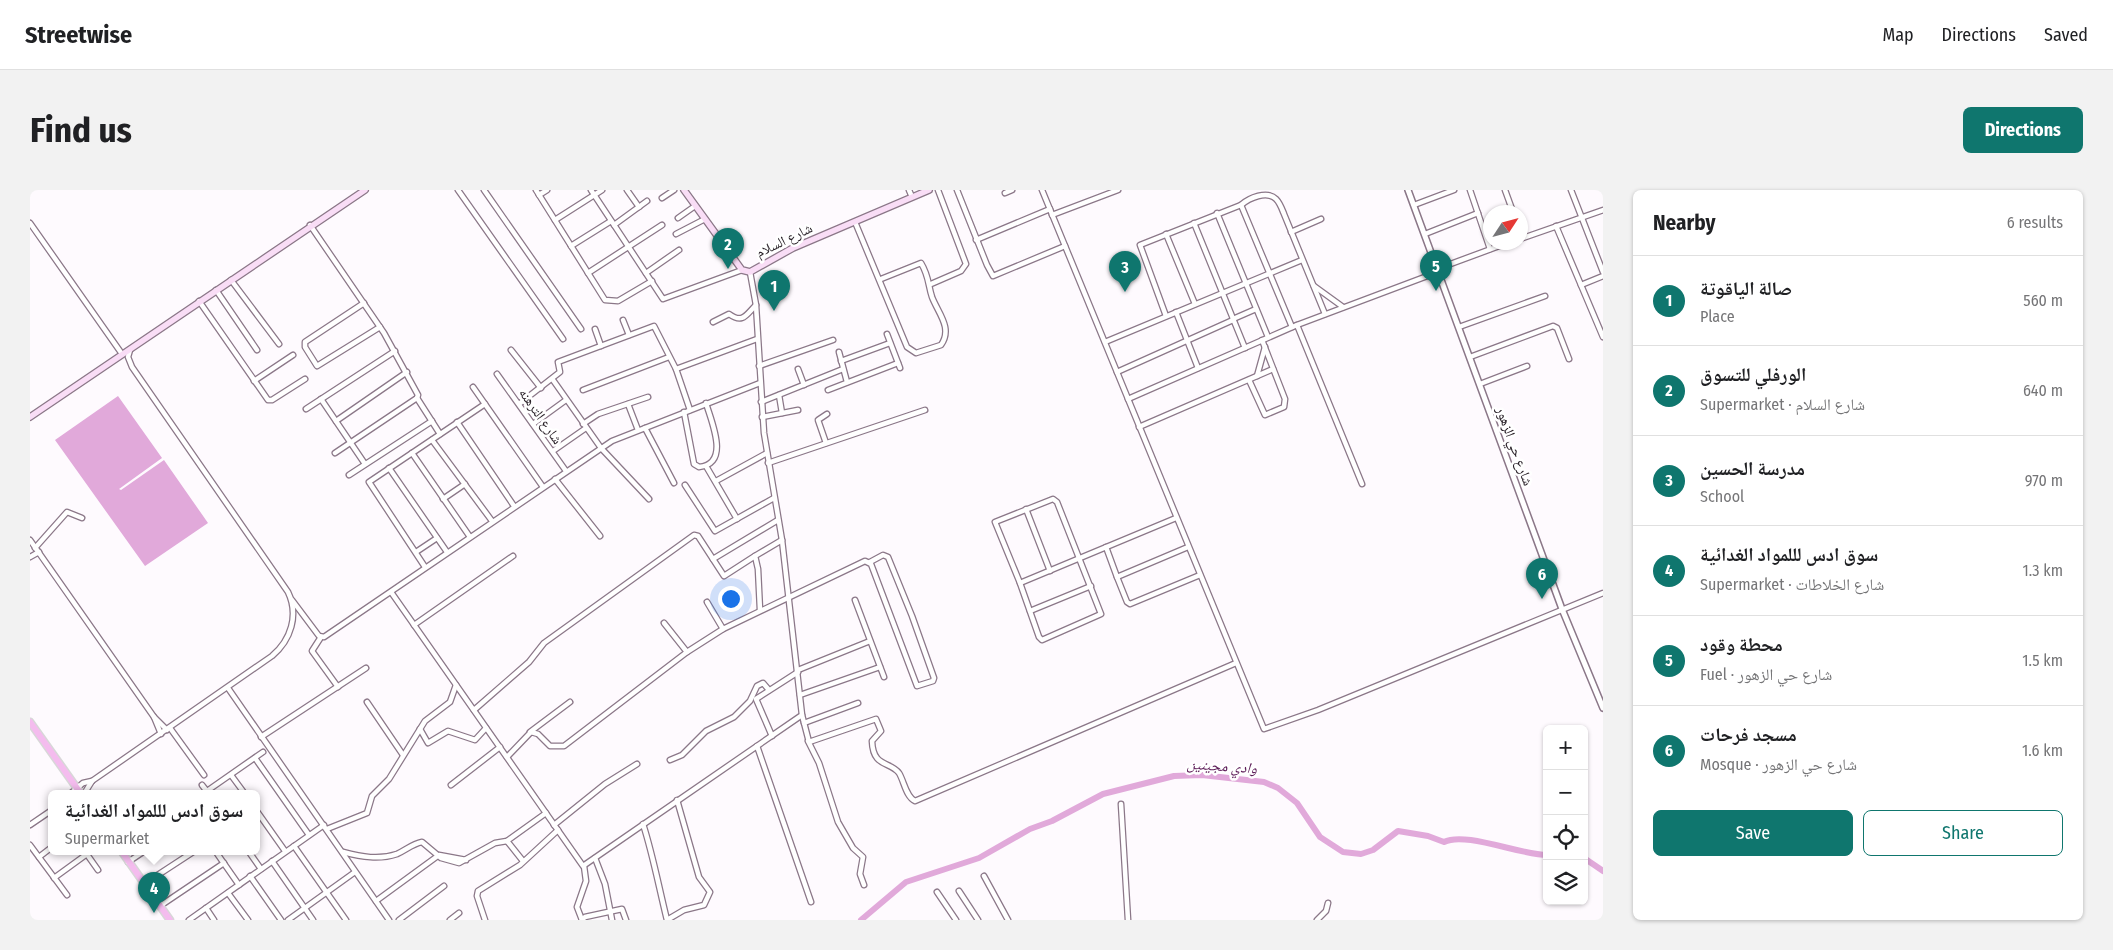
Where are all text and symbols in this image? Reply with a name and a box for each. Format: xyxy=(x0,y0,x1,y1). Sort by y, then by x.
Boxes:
text: Streetwise xyxy=(25,21,132,49)
text: Map xyxy=(1882,24,1914,46)
text: Directions xyxy=(1942,24,2016,46)
text: Saved xyxy=(2044,24,2088,46)
button: Directions xyxy=(1963,107,2083,153)
text: Find us xyxy=(30,109,132,151)
north arrow xyxy=(1483,205,1528,250)
text: Nearby xyxy=(1653,210,1715,236)
text: 6 results xyxy=(2007,213,2063,232)
street label: شارع السلام xyxy=(753,219,816,262)
pin: 2 xyxy=(712,228,744,269)
pin: 5 xyxy=(1420,250,1452,291)
pin: 3 xyxy=(1109,251,1141,292)
pin: 1 xyxy=(758,270,790,311)
text: صالة الياقوتة xyxy=(1700,277,1792,300)
text: 1 xyxy=(1666,291,1672,310)
text: 560 m xyxy=(2023,291,2063,310)
text: Place xyxy=(1700,307,1735,326)
text: الورفلي للتسوق xyxy=(1700,363,1806,386)
text: 2 xyxy=(1665,381,1673,400)
text: 640 m xyxy=(2023,381,2063,400)
street label: شارع الترهنه xyxy=(514,385,566,448)
text: Supermarket · شارع السلام xyxy=(1700,395,1865,414)
street label: شارع حي الزهور xyxy=(1490,403,1537,489)
text: مدرسة الحسين xyxy=(1700,457,1805,480)
text: 3 xyxy=(1665,471,1673,490)
text: 970 m xyxy=(2025,471,2063,490)
text: School xyxy=(1700,487,1744,506)
text: سوق ادس لللمواد الغدائية xyxy=(1700,543,1878,566)
pin: 6 xyxy=(1526,558,1558,599)
text: 4 xyxy=(1665,561,1673,580)
text: 1.3 km xyxy=(2022,561,2063,580)
text: Supermarket · شارع الخلاطات xyxy=(1700,575,1884,594)
your location xyxy=(718,586,744,612)
text: محطة وقود xyxy=(1700,633,1783,656)
text: 5 xyxy=(1665,651,1673,670)
text: 1.5 km xyxy=(2022,651,2063,670)
text: Fuel · شارع حي الزهور xyxy=(1700,665,1832,684)
text: مسجد فرحات xyxy=(1700,723,1797,746)
map controls xyxy=(1543,725,1588,905)
button: + xyxy=(1543,725,1588,770)
text: 6 xyxy=(1665,741,1673,760)
text: 1.6 km xyxy=(2022,741,2063,760)
water label: وادي مجينين xyxy=(1186,755,1258,780)
text: Mosque · شارع حي الزهور xyxy=(1700,755,1857,774)
button: − xyxy=(1543,770,1588,815)
popup xyxy=(48,790,260,855)
text: سوق ادس لللمواد الغدائية xyxy=(65,799,243,822)
button: Save xyxy=(1653,810,1853,856)
button: Share xyxy=(1863,810,2063,856)
button: locate xyxy=(1543,815,1588,860)
text: Supermarket xyxy=(65,829,149,848)
button: layers xyxy=(1543,860,1588,905)
pin: 4 xyxy=(138,872,170,913)

